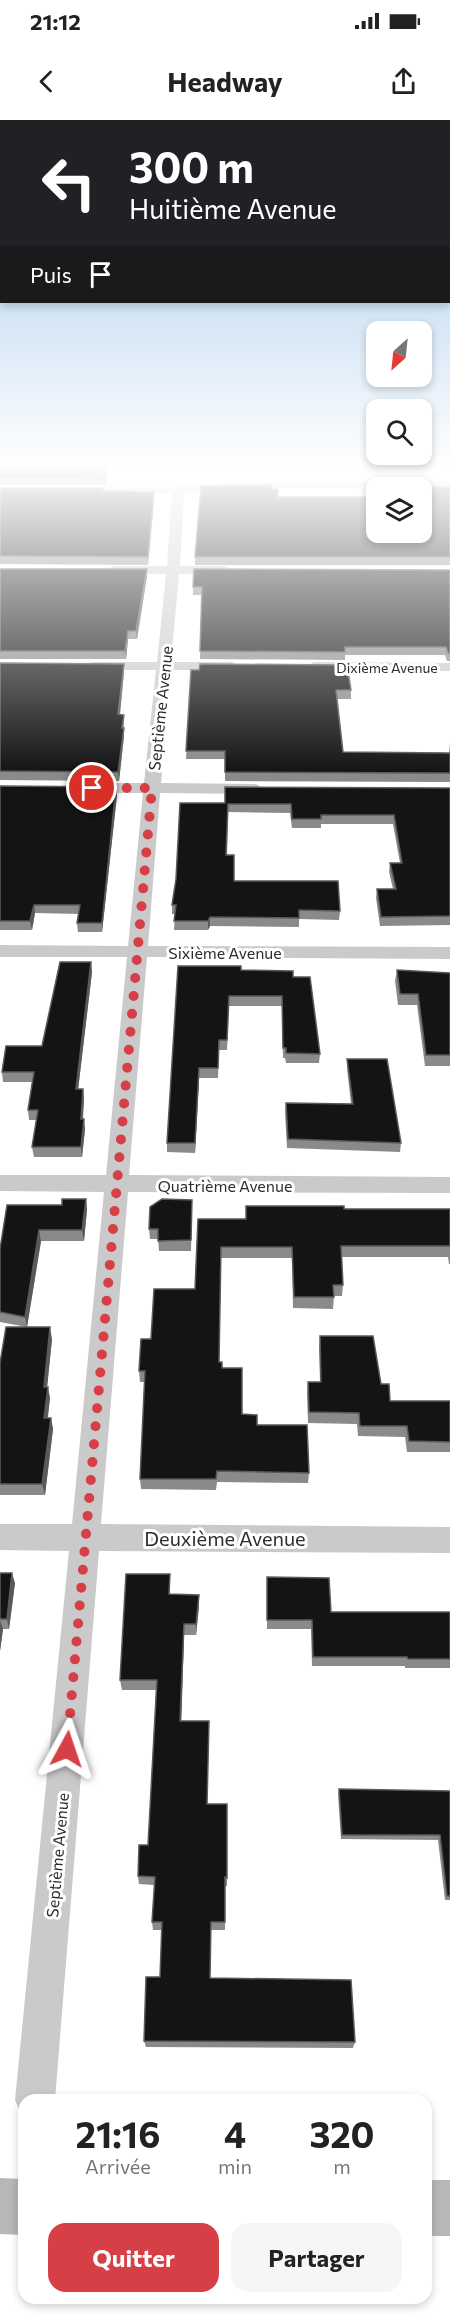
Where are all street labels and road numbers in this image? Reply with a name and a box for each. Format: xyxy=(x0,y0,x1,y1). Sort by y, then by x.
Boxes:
street label: Septième Avenue xyxy=(144,645,176,771)
street label: Dixième Avenue xyxy=(336,659,438,676)
street label: Sixième Avenue xyxy=(168,943,282,962)
street label: Quatrième Avenue xyxy=(158,1176,292,1195)
street label: Deuxième Avenue xyxy=(144,1526,306,1550)
street label: Septième Avenue xyxy=(42,1792,72,1918)

